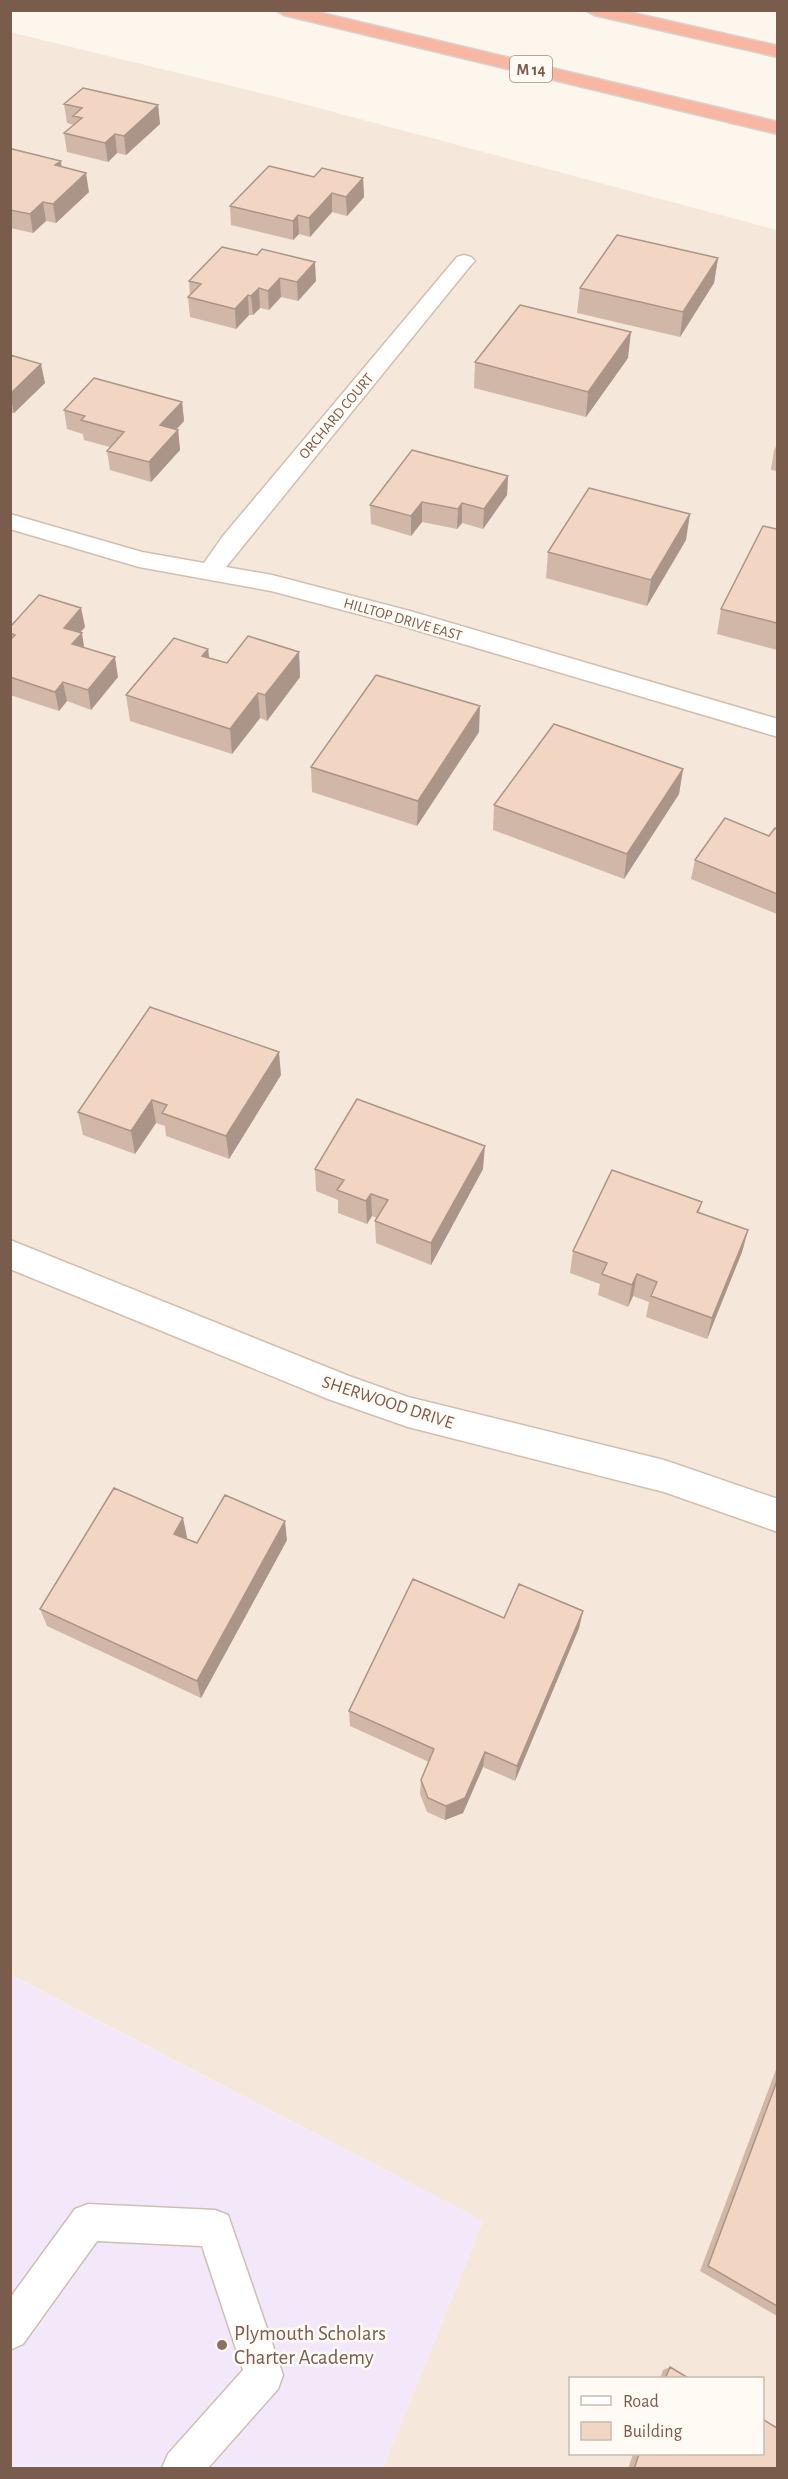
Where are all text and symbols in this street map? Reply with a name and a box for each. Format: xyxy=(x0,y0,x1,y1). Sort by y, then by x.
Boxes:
road number: M 14 xyxy=(510,56,552,82)
street label: ORCHARD COURT xyxy=(296,370,377,462)
street label: HILLTOP DRIVE EAST xyxy=(342,595,464,644)
street label: SHERWOOD DRIVE xyxy=(320,1373,456,1433)
place label: Plymouth Scholars Charter Academy xyxy=(234,2323,386,2368)
marker: Plymouth Scholars Charter Academy xyxy=(215,2338,229,2352)
legend xyxy=(569,2377,764,2455)
text: Road xyxy=(623,2393,659,2411)
text: Building xyxy=(623,2423,683,2441)

